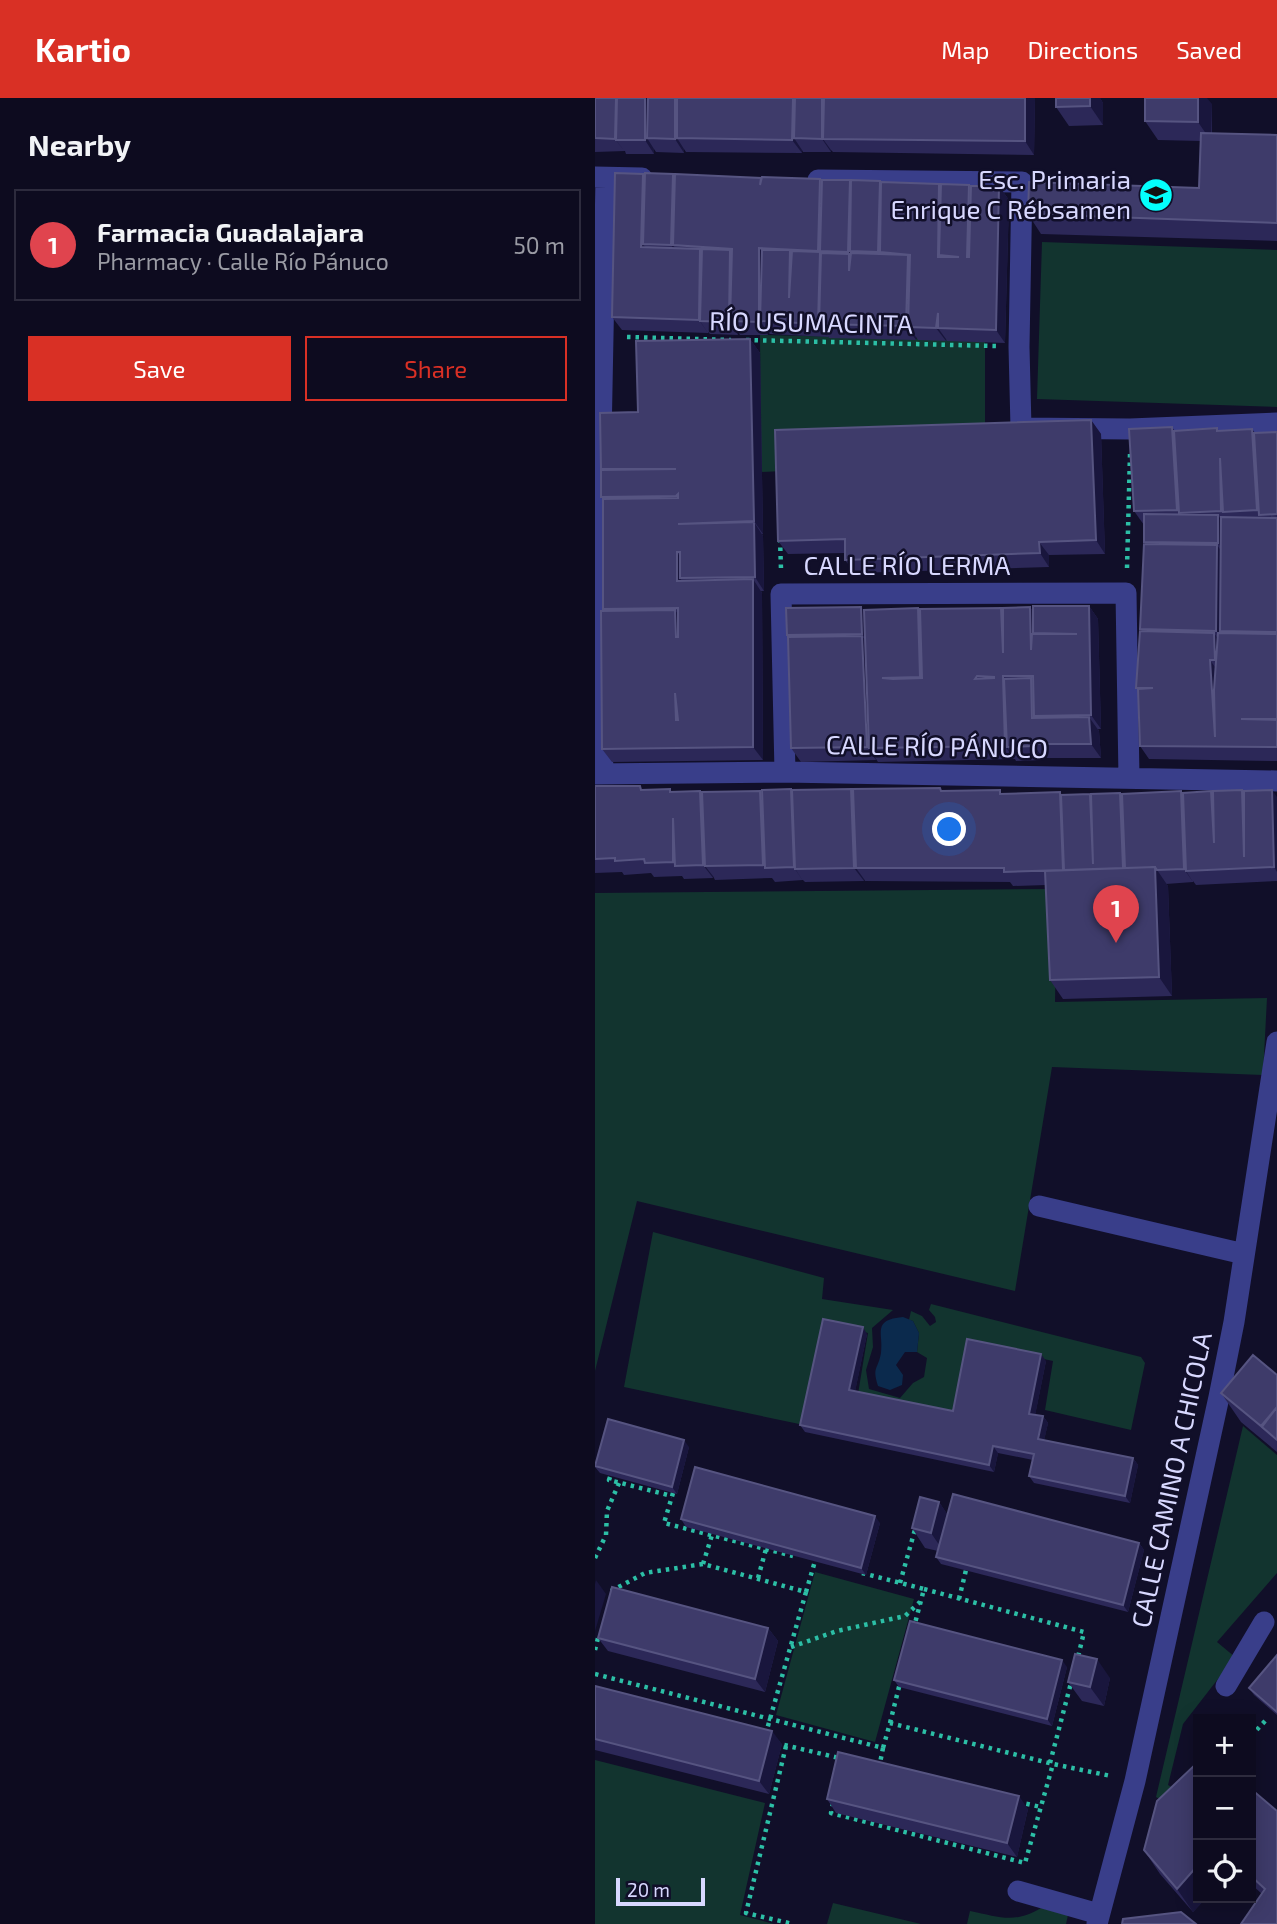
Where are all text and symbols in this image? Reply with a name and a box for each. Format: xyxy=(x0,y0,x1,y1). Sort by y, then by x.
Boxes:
text: Kartio xyxy=(35,29,131,69)
text: Map xyxy=(941,35,989,64)
text: Directions xyxy=(1027,35,1138,64)
text: Saved xyxy=(1176,35,1242,64)
text: Nearby xyxy=(28,126,131,162)
place label: Esc. Primaria Enrique C Rébsamen xyxy=(890,163,1131,224)
school or university icon: Esc. Primaria Enrique C Rébsamen xyxy=(1137,176,1175,214)
text: Farmacia Guadalajara xyxy=(97,216,364,247)
text: 1 xyxy=(48,231,58,259)
text: 50 m xyxy=(514,231,565,259)
text: Pharmacy · Calle Río Pánuco xyxy=(97,247,389,275)
street label: RÍO USUMACINTA xyxy=(709,304,913,339)
button: Save xyxy=(28,336,291,401)
button: Share xyxy=(305,336,567,401)
street label: CALLE RÍO LERMA xyxy=(803,549,1011,580)
street label: CALLE RÍO PÁNUCO xyxy=(826,728,1048,763)
your location xyxy=(932,812,966,846)
pin: 1 xyxy=(1093,885,1139,943)
street label: CALLE CAMINO A CHICOLA xyxy=(1124,1329,1217,1630)
map controls xyxy=(1193,1714,1256,1903)
button: + xyxy=(1193,1714,1256,1777)
button: − xyxy=(1193,1777,1256,1840)
button: locate xyxy=(1193,1840,1256,1903)
scale bar xyxy=(616,1875,705,1907)
text: 20 m xyxy=(627,1878,670,1901)

